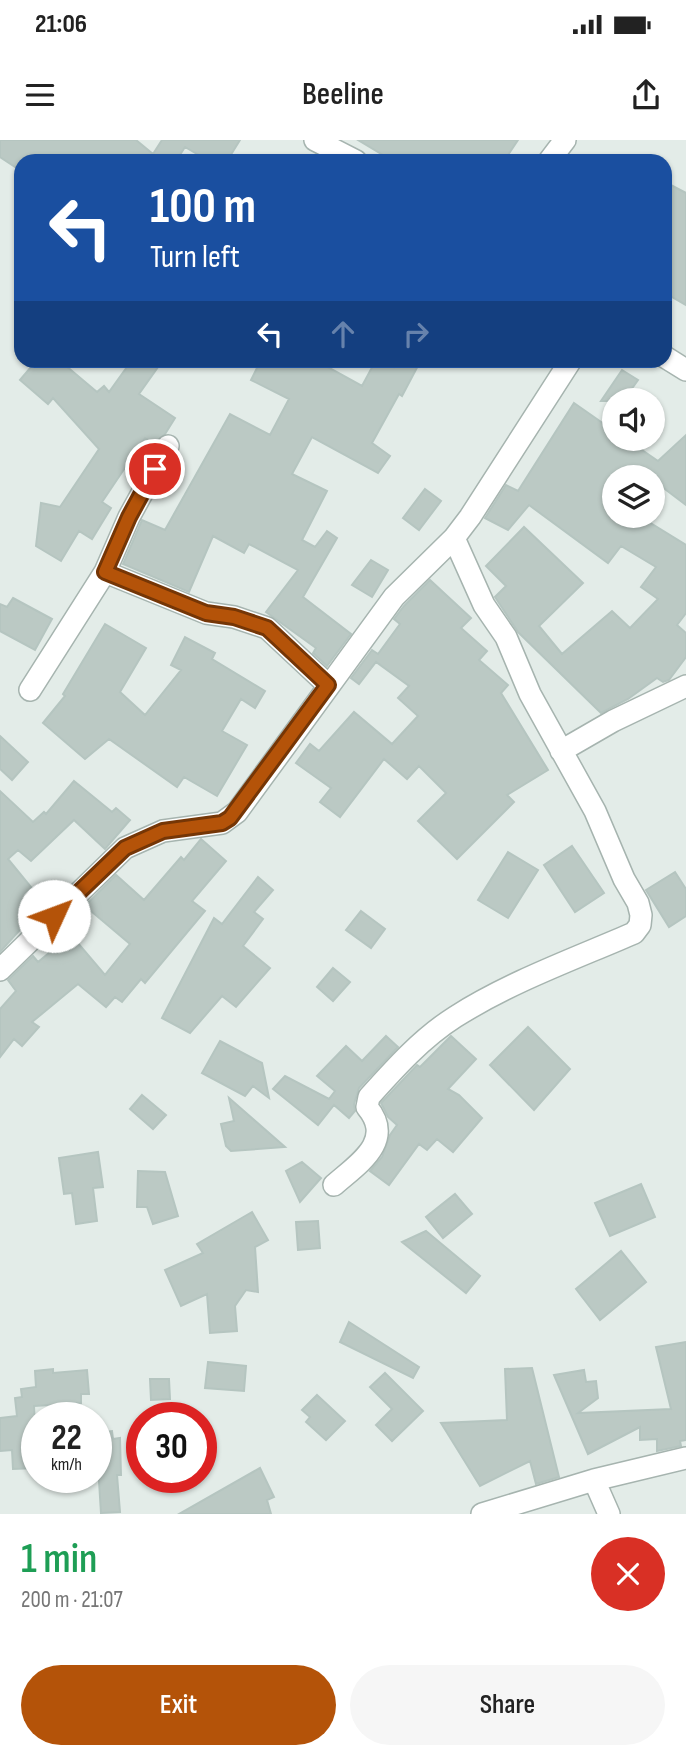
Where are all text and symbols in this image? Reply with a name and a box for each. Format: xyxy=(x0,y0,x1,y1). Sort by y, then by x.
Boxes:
text: 21:06 xyxy=(35,9,87,40)
text: Beeline xyxy=(302,75,384,114)
icon: menu xyxy=(21,76,59,114)
icon: share xyxy=(627,76,665,114)
text: 100 m xyxy=(150,178,256,237)
icon: left xyxy=(35,182,126,273)
text: Turn left xyxy=(150,238,240,277)
icon: left xyxy=(251,315,289,353)
icon: ahead xyxy=(324,315,362,353)
icon: right xyxy=(397,315,435,353)
map controls xyxy=(602,388,665,528)
button: sound xyxy=(602,388,665,451)
pin xyxy=(125,439,185,499)
icon: arrive xyxy=(136,450,174,488)
button: layers xyxy=(602,465,665,528)
position arrow xyxy=(17,879,91,953)
speed limit sign: 30 xyxy=(126,1402,217,1493)
text: 22 xyxy=(51,1417,82,1460)
text: km/h xyxy=(51,1454,82,1475)
text: 1 min xyxy=(21,1534,97,1585)
button: close xyxy=(591,1537,665,1611)
text: 200 m · 21:07 xyxy=(21,1586,123,1614)
button: Exit xyxy=(21,1665,336,1745)
button: Share xyxy=(350,1665,665,1745)

